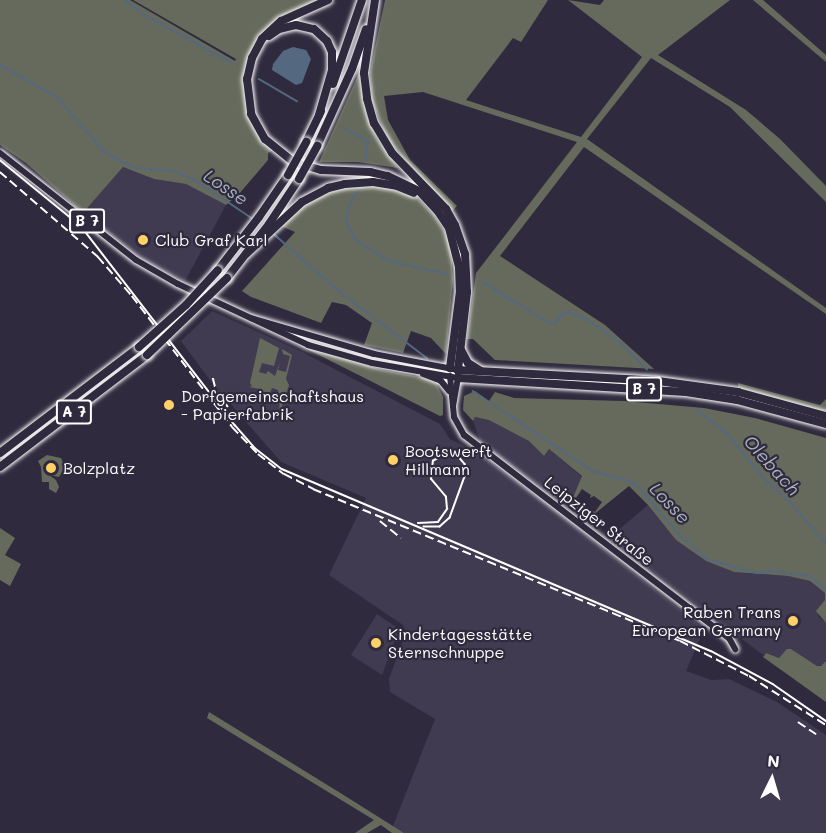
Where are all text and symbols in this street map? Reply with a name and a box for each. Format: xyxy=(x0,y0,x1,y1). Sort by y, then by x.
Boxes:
water label: Losse xyxy=(200,164,252,210)
road number: B 7 xyxy=(69,209,105,233)
place label: Club Graf Karl xyxy=(155,230,267,250)
marker: Club Graf Karl xyxy=(136,233,150,247)
road number: B 7 xyxy=(626,377,662,401)
place label: Dorfgemeinschaftshaus - Papierfabrik xyxy=(181,386,364,424)
marker: Dorfgemeinschaftshaus - Papierfabrik xyxy=(162,398,176,412)
road number: A 7 xyxy=(54,400,94,424)
water label: Olebach xyxy=(739,431,805,499)
place label: Bootswerft Hillmann xyxy=(405,441,492,479)
marker: Bootswerft Hillmann xyxy=(386,453,400,467)
place label: Bolzplatz xyxy=(63,458,135,478)
marker: Bolzplatz xyxy=(44,461,58,475)
street label: Leipziger Straße xyxy=(541,472,657,570)
water label: Losse xyxy=(645,478,695,528)
place label: Raben Trans European Germany xyxy=(632,602,781,640)
marker: Raben Trans European Germany xyxy=(786,614,800,628)
place label: Kindertagesstätte Sternschnuppe xyxy=(388,624,532,662)
marker: Kindertagesstätte Sternschnuppe xyxy=(369,636,383,650)
north arrow xyxy=(742,749,802,809)
text: N xyxy=(767,750,781,772)

